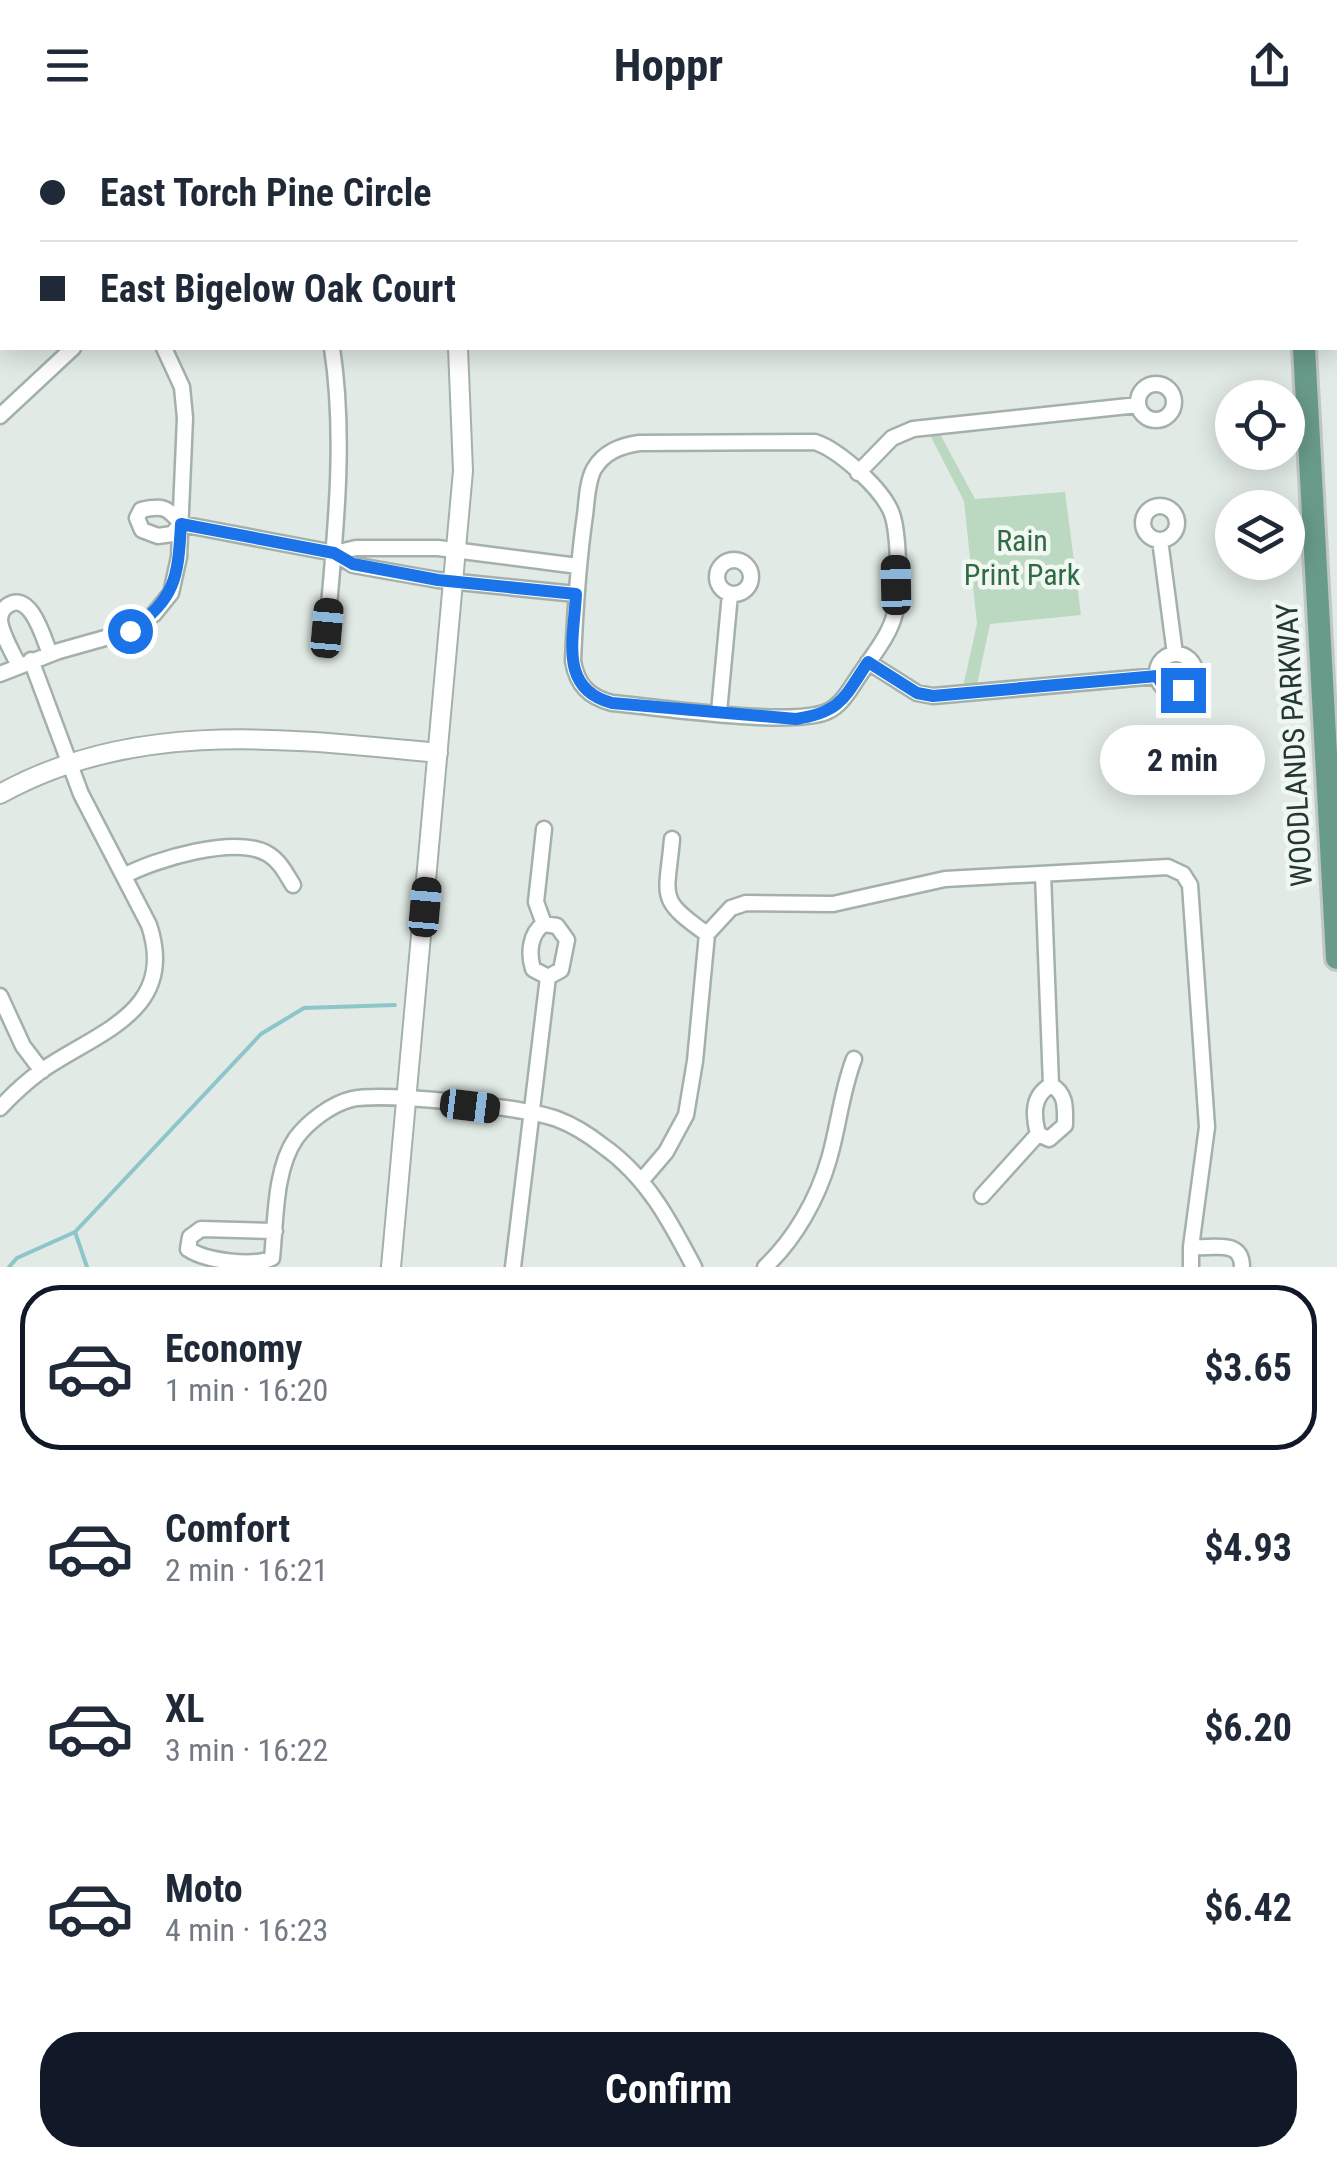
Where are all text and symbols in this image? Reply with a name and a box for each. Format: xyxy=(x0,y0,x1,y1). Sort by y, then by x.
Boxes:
icon: menu xyxy=(40,38,95,93)
icon: share xyxy=(1242,38,1297,93)
text: Hoppr xyxy=(614,39,723,92)
text: East Torch Pine Circle xyxy=(100,171,432,215)
text: East Bigelow Oak Court xyxy=(100,267,456,311)
map controls xyxy=(1215,380,1305,580)
button: locate xyxy=(1215,380,1305,470)
button: layers xyxy=(1215,490,1305,580)
park label: Rain Print Park xyxy=(964,523,1081,592)
car xyxy=(880,555,912,615)
car xyxy=(309,597,345,659)
street label: WOODLANDS PARKWAY xyxy=(1269,602,1319,888)
route start xyxy=(108,609,153,654)
route end xyxy=(1161,668,1206,713)
callout: 2 min xyxy=(1100,725,1266,795)
text: 2 min xyxy=(1147,741,1218,779)
car xyxy=(407,876,443,938)
car xyxy=(438,1087,502,1125)
icon: car xyxy=(45,1323,135,1413)
text: Economy xyxy=(165,1327,302,1371)
text: $3.65 xyxy=(1204,1346,1292,1390)
text: 1 min · 16:20 xyxy=(165,1371,328,1409)
icon: car xyxy=(45,1503,135,1593)
text: Comfort xyxy=(165,1507,290,1551)
text: $4.93 xyxy=(1204,1526,1292,1570)
text: 2 min · 16:21 xyxy=(165,1551,328,1589)
icon: car xyxy=(45,1683,135,1773)
text: XL xyxy=(165,1687,204,1731)
text: $6.20 xyxy=(1204,1706,1292,1750)
text: 3 min · 16:22 xyxy=(165,1731,328,1769)
icon: car xyxy=(45,1863,135,1953)
text: Moto xyxy=(165,1867,243,1911)
text: $6.42 xyxy=(1204,1886,1292,1930)
text: 4 min · 16:23 xyxy=(165,1911,328,1949)
button: Confirm xyxy=(40,2032,1297,2147)

